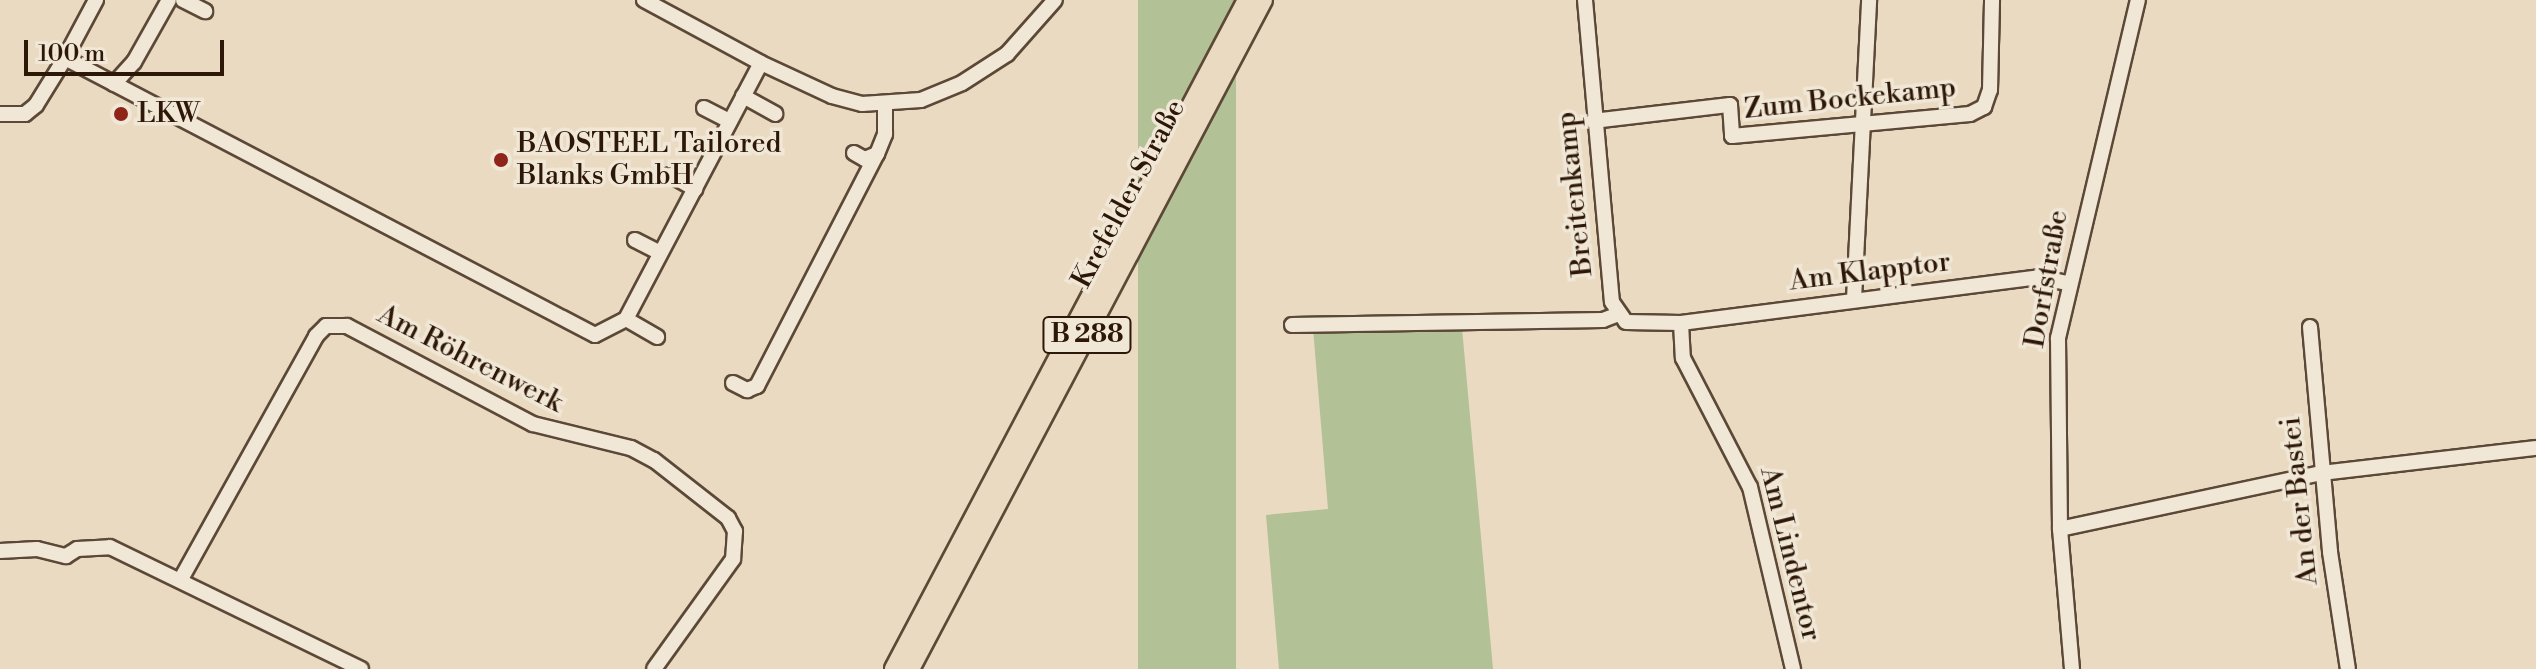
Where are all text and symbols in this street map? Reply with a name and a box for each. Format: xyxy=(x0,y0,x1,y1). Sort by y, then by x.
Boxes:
scale bar xyxy=(28,24,228,74)
text: 100 m xyxy=(38,39,105,69)
street label: Zum Bockekamp xyxy=(1742,71,1958,127)
street label: Krefelder Straße xyxy=(1065,94,1193,294)
place label: LKW xyxy=(137,97,200,131)
marker: LKW xyxy=(112,105,130,123)
street label: Breitenkamp xyxy=(1550,110,1600,278)
place label: BAOSTEEL Tailored Blanks GmbH xyxy=(517,127,781,193)
marker: BAOSTEEL Tailored Blanks GmbH xyxy=(492,151,510,169)
street label: Dorfstraße xyxy=(2018,208,2076,350)
street label: Am Klapptor xyxy=(1787,245,1953,299)
street label: Am Röhrenwerk xyxy=(372,298,568,420)
road number: B 288 xyxy=(1041,313,1133,357)
street label: An der Bastei xyxy=(2274,415,2326,587)
street label: Am Lindentor xyxy=(1752,464,1828,644)

